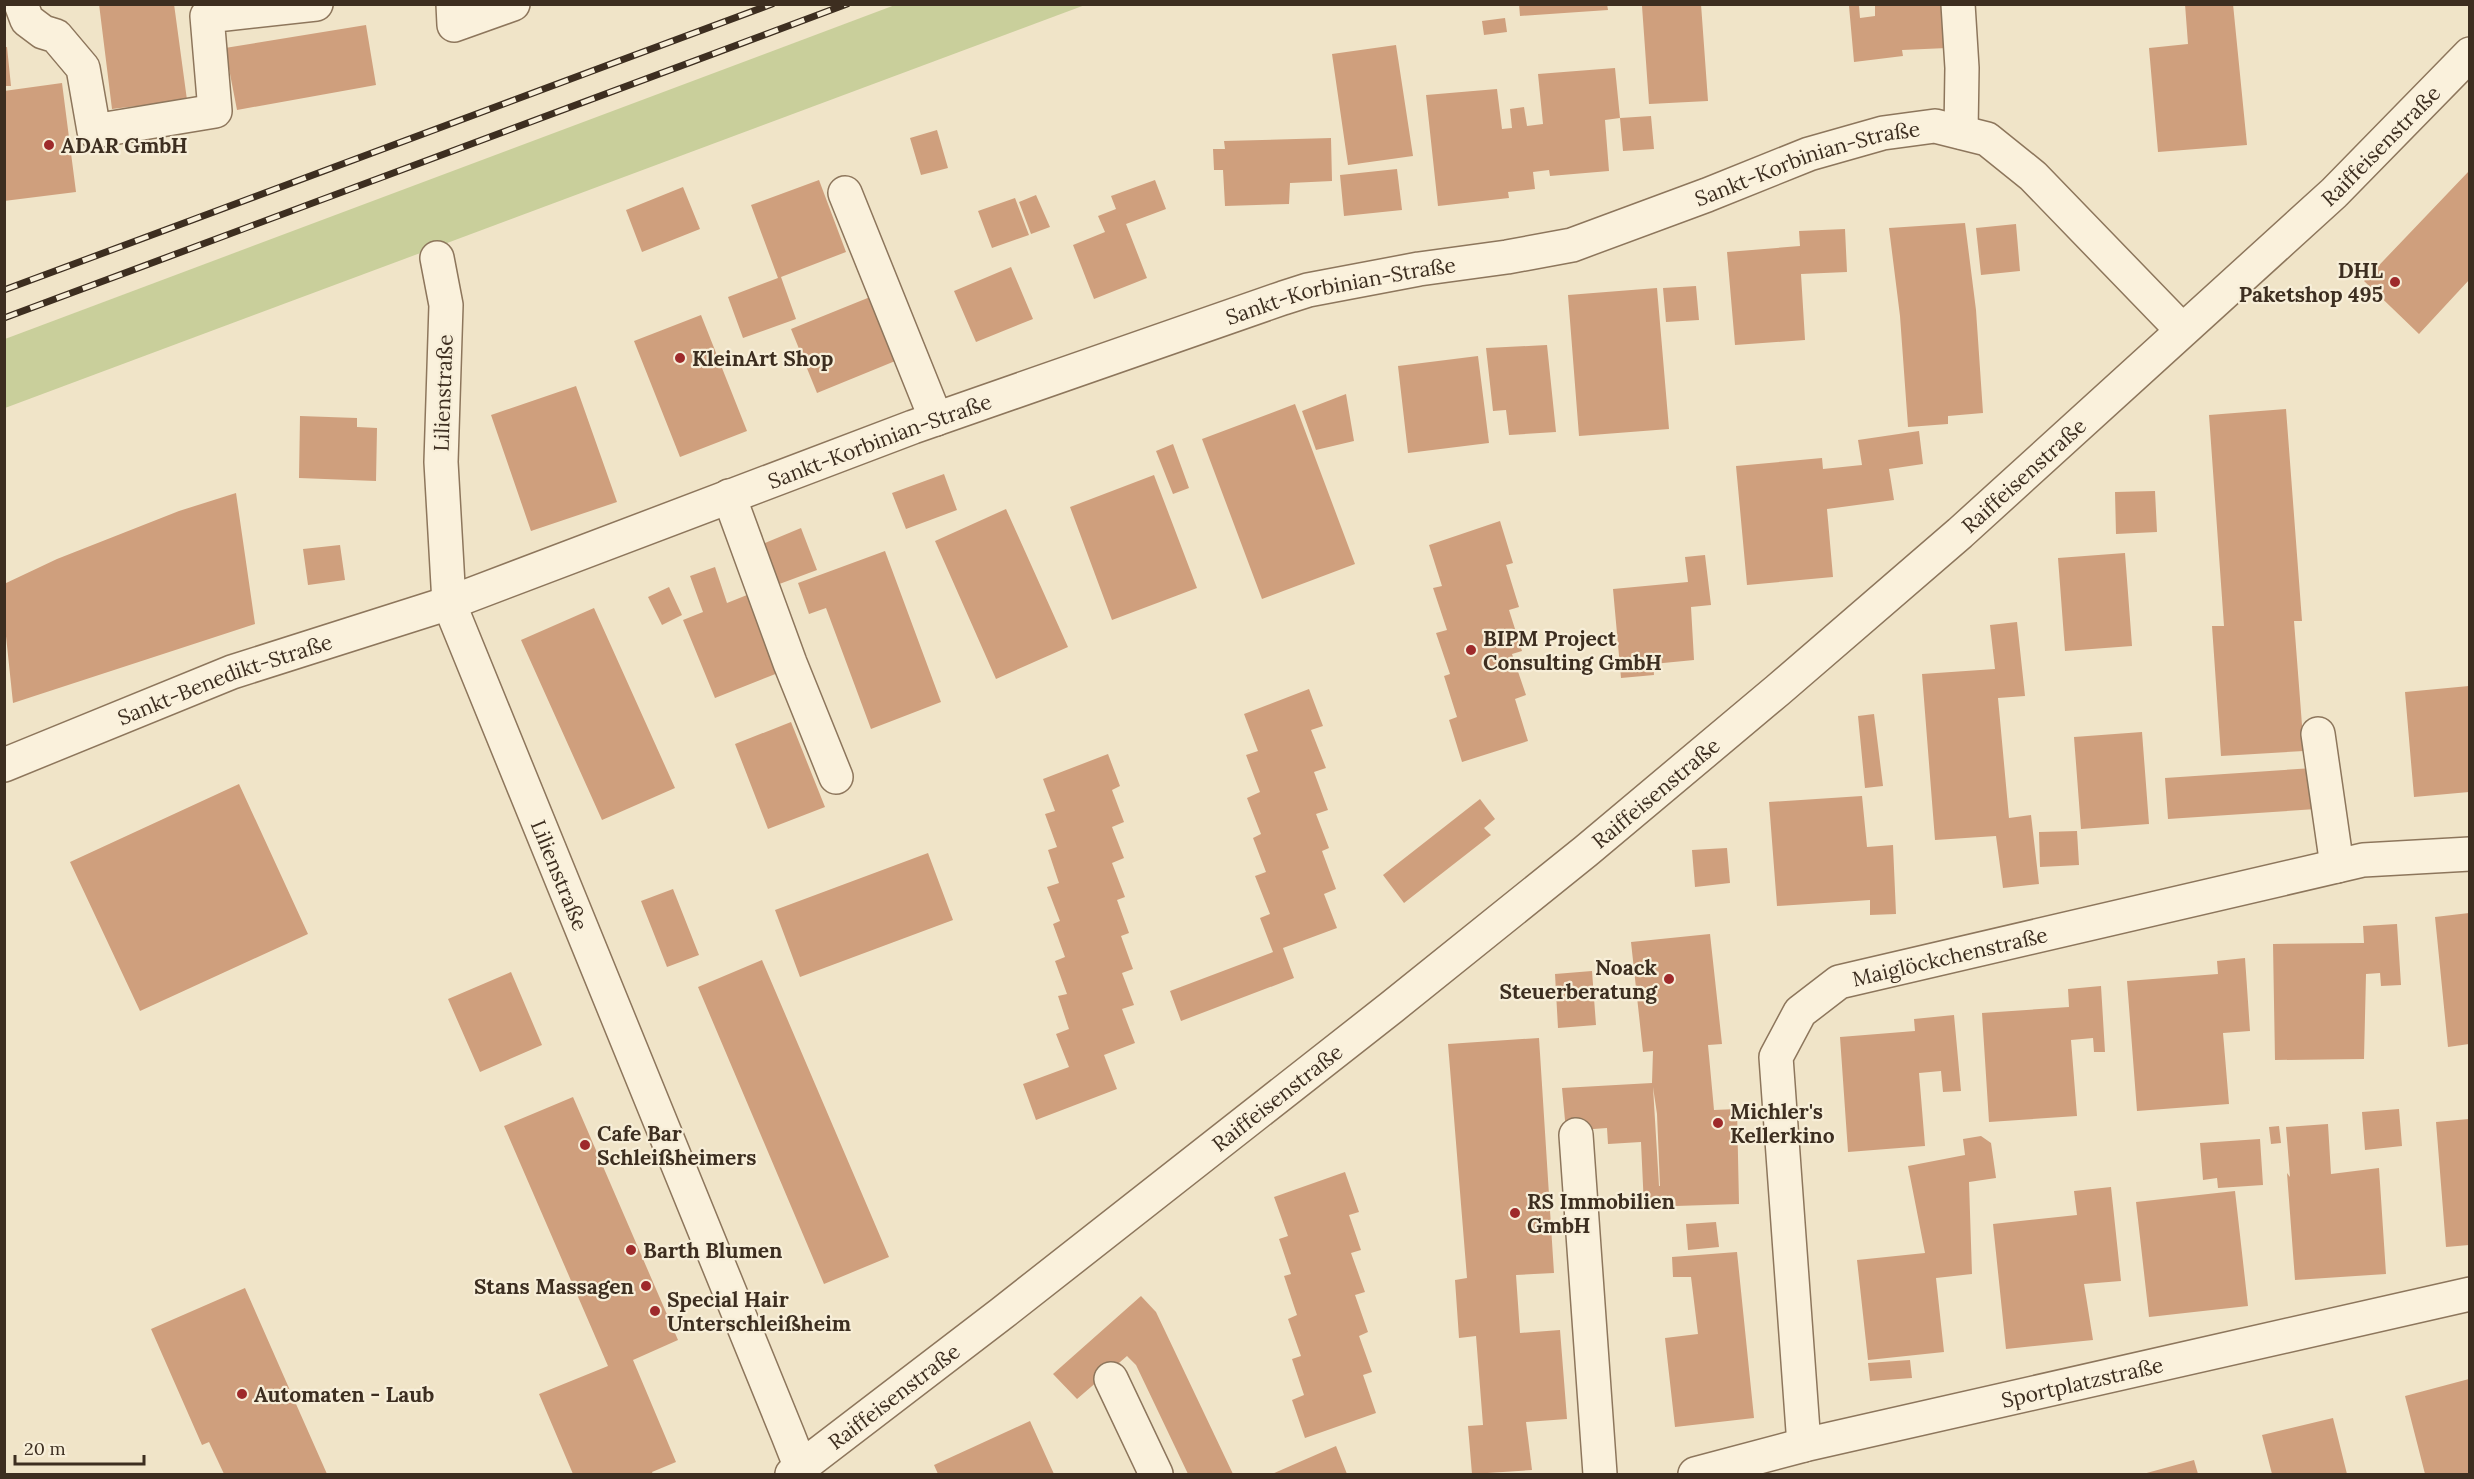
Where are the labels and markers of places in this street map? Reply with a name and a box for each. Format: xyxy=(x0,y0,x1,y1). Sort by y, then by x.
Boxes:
place label: ADAR GmbH xyxy=(61,132,188,159)
marker: ADAR GmbH xyxy=(42,138,56,152)
place label: DHL Paketshop 495 xyxy=(2239,257,2383,308)
marker: DHL Paketshop 495 xyxy=(2388,275,2402,289)
place label: KleinArt Shop xyxy=(692,345,833,372)
marker: KleinArt Shop xyxy=(673,351,687,365)
place label: BIPM Project Consulting GmbH xyxy=(1483,625,1662,676)
marker: BIPM Project Consulting GmbH xyxy=(1464,643,1478,657)
place label: Noack Steuerberatung xyxy=(1499,954,1658,1005)
marker: Noack Steuerberatung xyxy=(1662,972,1676,986)
place label: Michler's Kellerkino xyxy=(1730,1098,1835,1149)
marker: Michler's Kellerkino xyxy=(1711,1116,1725,1130)
place label: Cafe Bar Schleißheimers xyxy=(597,1120,756,1171)
marker: Cafe Bar Schleißheimers xyxy=(578,1138,592,1152)
place label: RS Immobilien GmbH xyxy=(1527,1188,1675,1239)
marker: RS Immobilien GmbH xyxy=(1508,1206,1522,1220)
place label: Barth Blumen xyxy=(643,1237,782,1264)
marker: Barth Blumen xyxy=(624,1243,638,1257)
place label: Stans Massagen xyxy=(474,1273,634,1300)
marker: Stans Massagen xyxy=(639,1279,653,1293)
place label: Special Hair Unterschleißheim xyxy=(667,1286,851,1337)
marker: Special Hair Unterschleißheim xyxy=(648,1304,662,1318)
place label: Automaten - Laub xyxy=(254,1381,434,1408)
marker: Automaten - Laub xyxy=(235,1387,249,1401)

